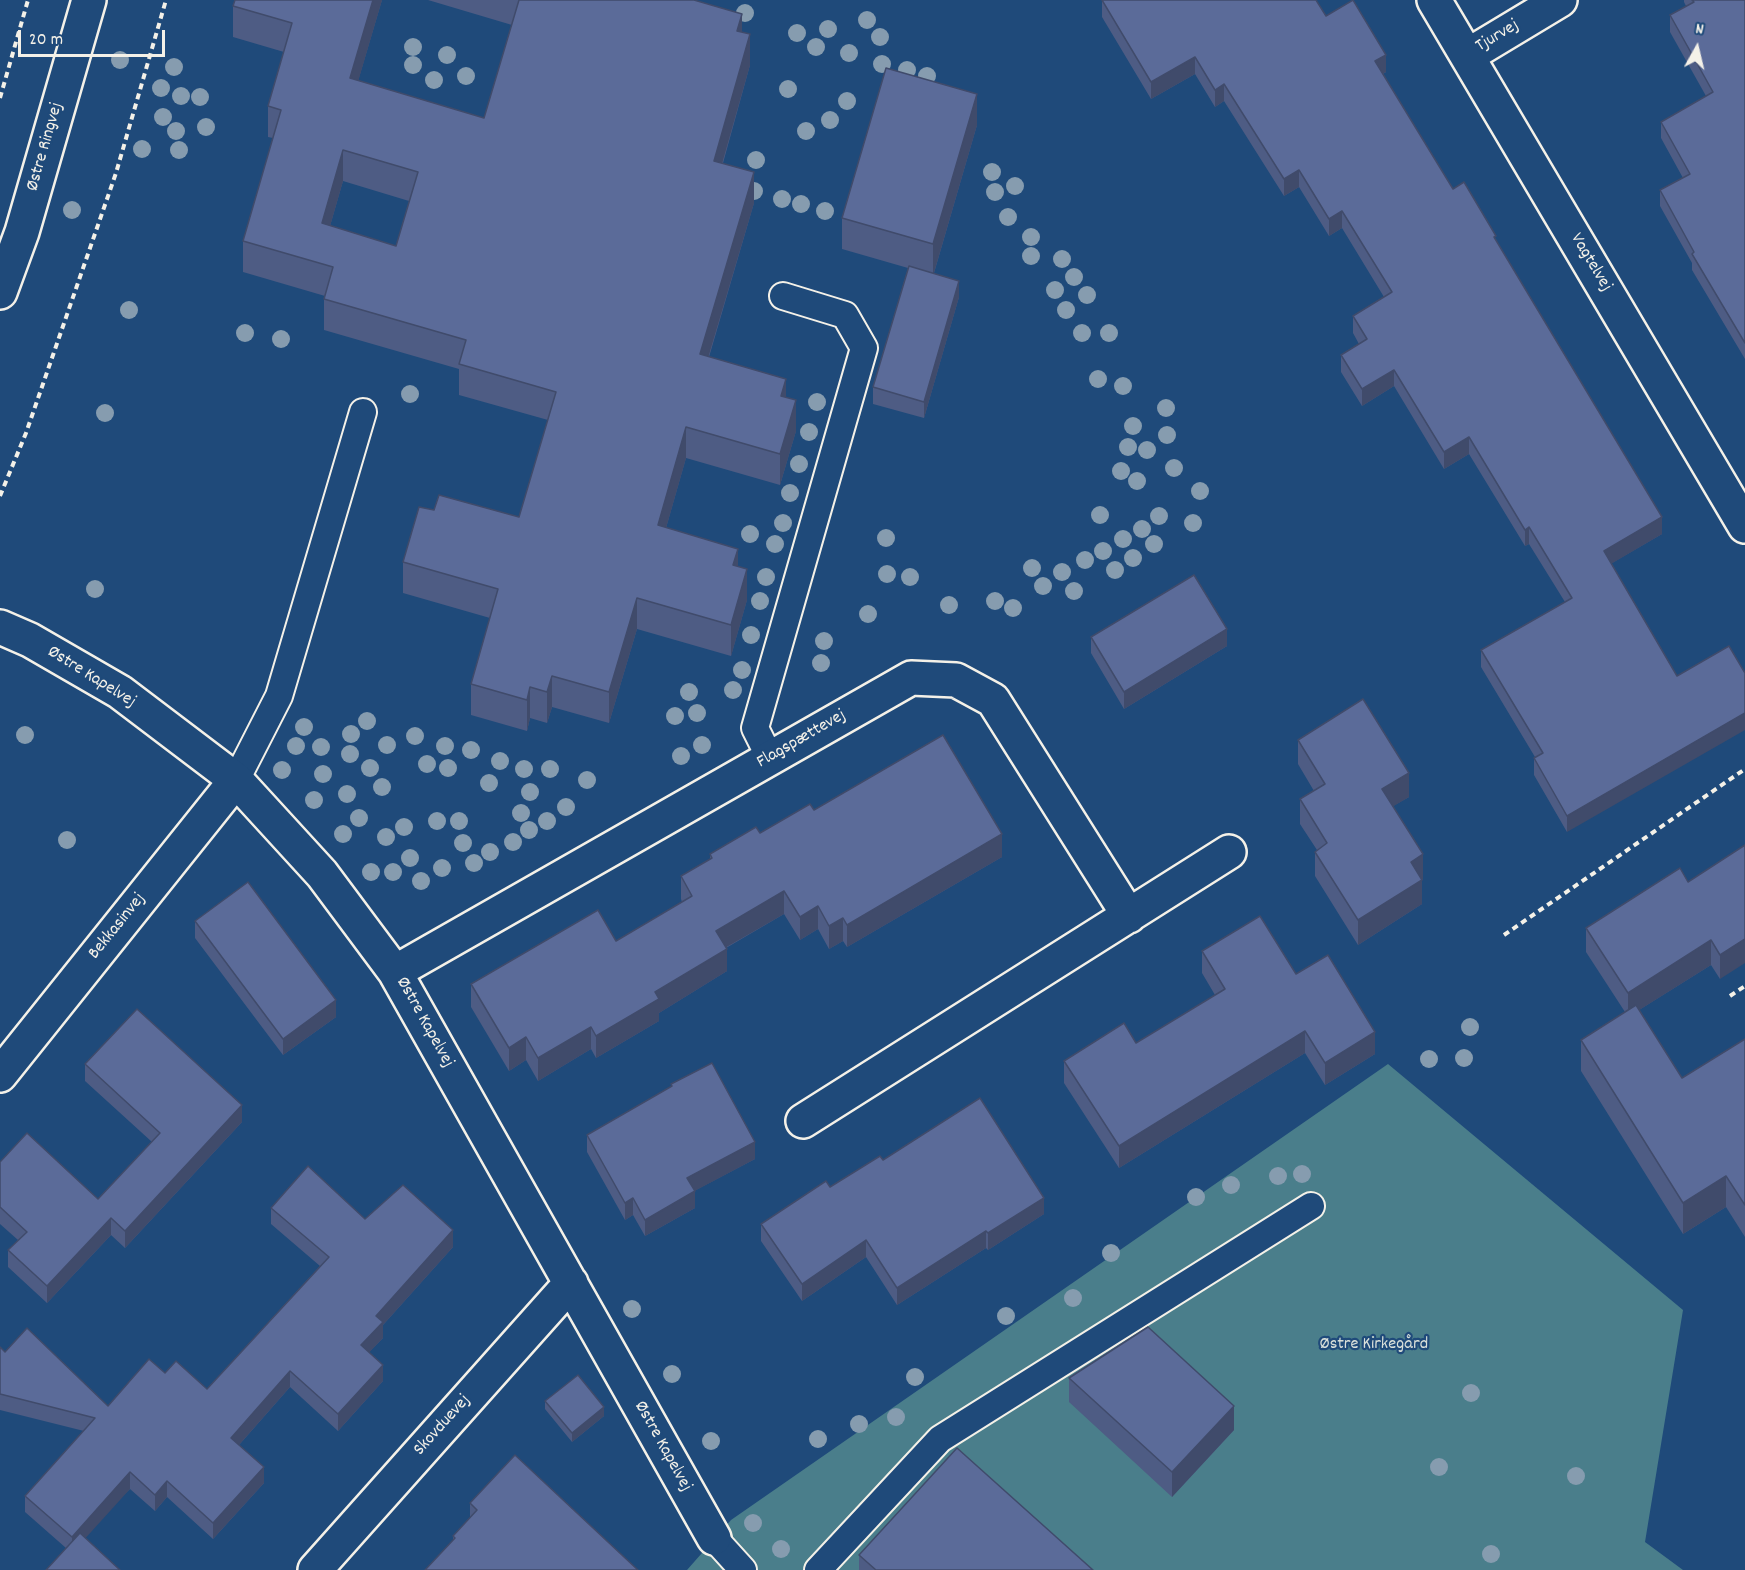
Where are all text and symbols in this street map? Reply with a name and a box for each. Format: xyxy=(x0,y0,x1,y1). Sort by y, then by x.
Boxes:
street label: Tjurvej xyxy=(1473,16,1523,58)
scale bar xyxy=(21,18,168,56)
north arrow xyxy=(1667,18,1727,78)
text: N xyxy=(1694,18,1705,42)
text: 20 m xyxy=(29,28,63,53)
street label: Østre Ringvej xyxy=(23,100,69,194)
street label: Vagtelvej xyxy=(1564,230,1616,296)
street label: Østre Kapelvej xyxy=(43,642,139,714)
street label: Flagspættevej xyxy=(754,706,850,774)
street label: Bekkasinvej xyxy=(85,890,151,964)
street label: Østre Kapelvej xyxy=(390,974,458,1072)
park label: Østre Kirkegård xyxy=(1320,1335,1428,1357)
street label: Skovduevej xyxy=(410,1391,476,1461)
street label: Østre Kapelvej xyxy=(628,1398,696,1496)

